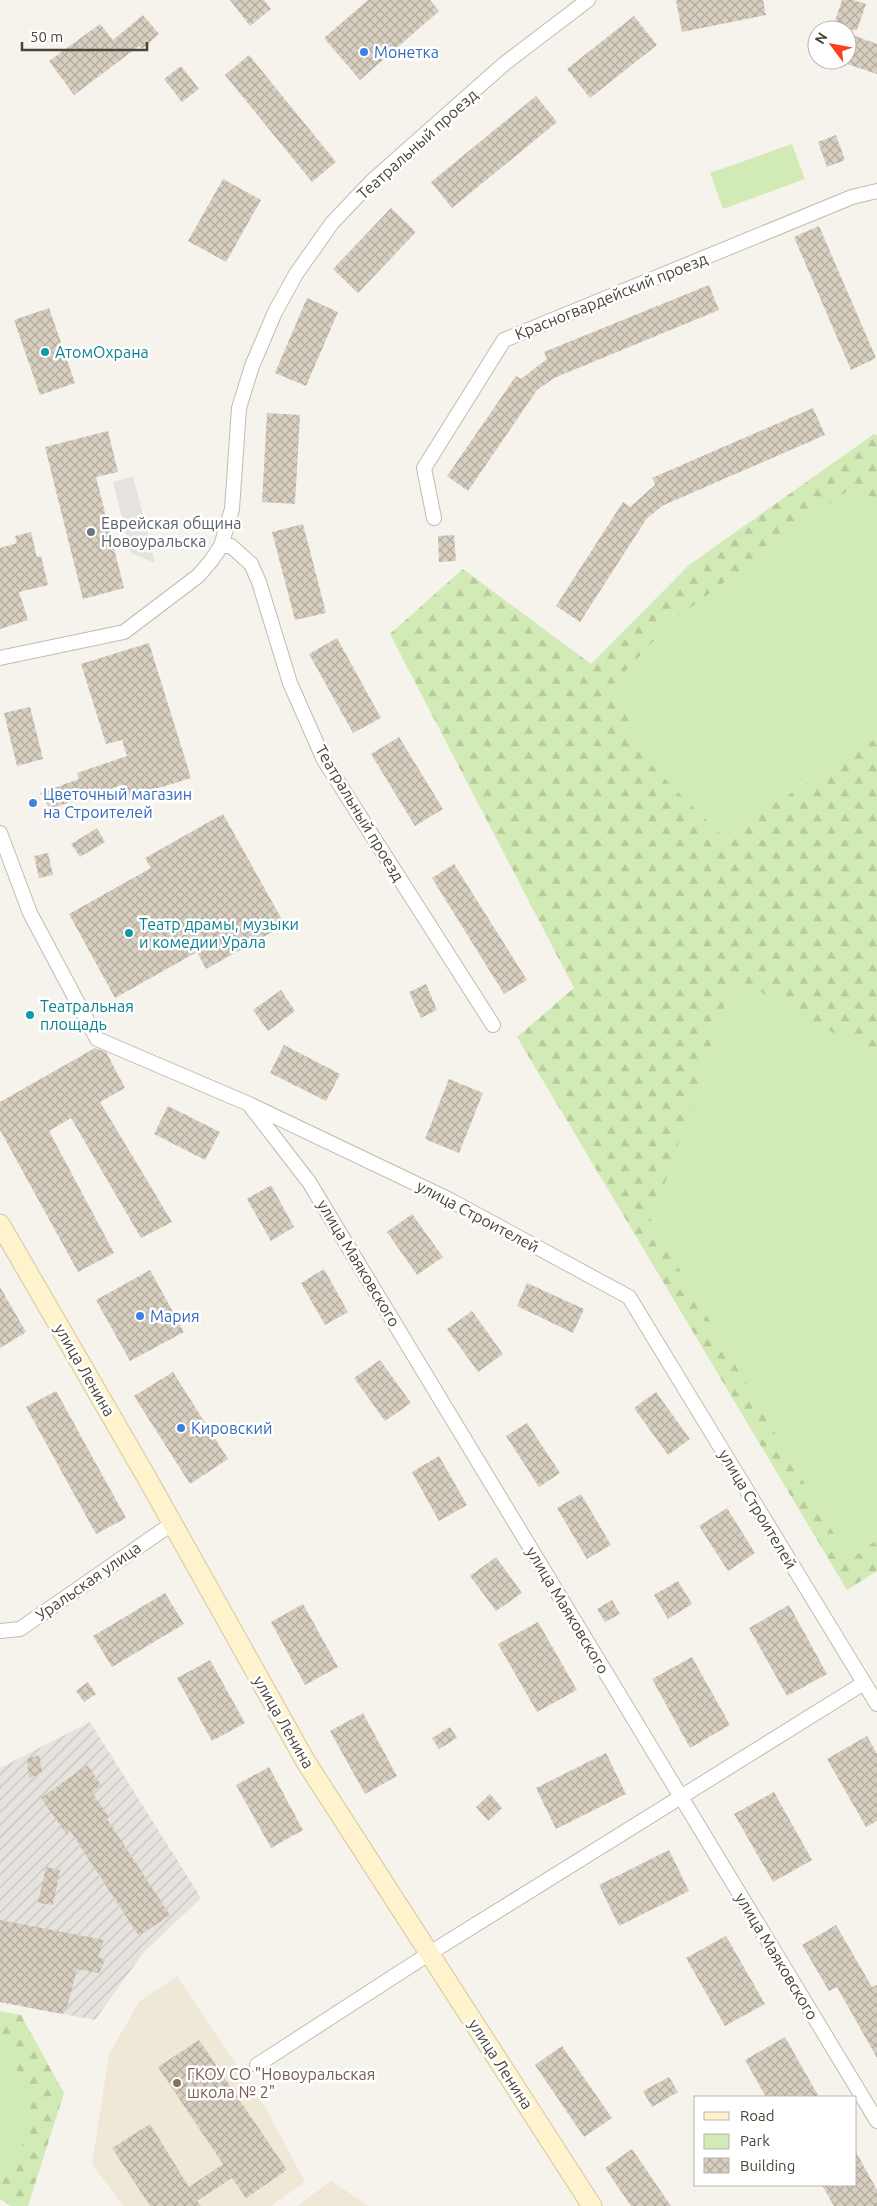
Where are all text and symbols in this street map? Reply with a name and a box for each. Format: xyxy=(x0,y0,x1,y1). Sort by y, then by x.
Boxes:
scale bar xyxy=(22,20,148,52)
north arrow xyxy=(807,20,857,70)
text: 50 m xyxy=(30,28,63,45)
text: N xyxy=(811,29,831,47)
place label: Монетка xyxy=(374,43,439,61)
marker: Монетка xyxy=(358,46,370,58)
street label: Театральный проезд xyxy=(353,85,481,203)
street label: Красногвардейский проезд xyxy=(512,249,710,343)
place label: АтомОхрана xyxy=(55,343,149,361)
marker: АтомОхрана xyxy=(39,346,51,358)
place label: Еврейская община Новоуральска xyxy=(101,514,242,550)
marker: Еврейская община Новоуральска xyxy=(85,526,97,538)
street label: Театральный проезд xyxy=(312,742,408,884)
place label: Цветочный магазин на Строителей xyxy=(43,785,192,821)
marker: Цветочный магазин на Строителей xyxy=(27,797,39,809)
place label: Театр драмы, музыки и комедии Урала xyxy=(139,915,299,951)
marker: Театр драмы, музыки и комедии Урала xyxy=(123,927,135,939)
place label: Театральная площадь xyxy=(40,997,134,1033)
marker: Театральная площадь xyxy=(24,1009,36,1021)
street label: улица Строителей xyxy=(414,1176,542,1256)
street label: улица Маяковского xyxy=(314,1196,404,1330)
place label: Мария xyxy=(150,1307,200,1325)
marker: Мария xyxy=(134,1310,146,1322)
street label: улица Ленина xyxy=(51,1321,119,1419)
place label: Кировский xyxy=(191,1419,272,1437)
marker: Кировский xyxy=(175,1422,187,1434)
street label: улица Строителей xyxy=(715,1446,801,1572)
street label: Уральская улица xyxy=(32,1538,144,1624)
street label: улица Маяковского xyxy=(523,1543,613,1677)
street label: улица Ленина xyxy=(250,1673,318,1771)
street label: улица Маяковского xyxy=(732,1889,822,2023)
street label: улица Ленина xyxy=(465,2016,537,2112)
place label: ГКОУ СО "Новоуральская школа № 2" xyxy=(187,2065,375,2101)
marker: ГКОУ СО "Новоуральская школа № 2" xyxy=(171,2077,183,2089)
legend xyxy=(694,2096,857,2186)
text: Road xyxy=(740,2107,775,2124)
text: Park xyxy=(740,2132,770,2149)
text: Building xyxy=(740,2157,795,2174)

